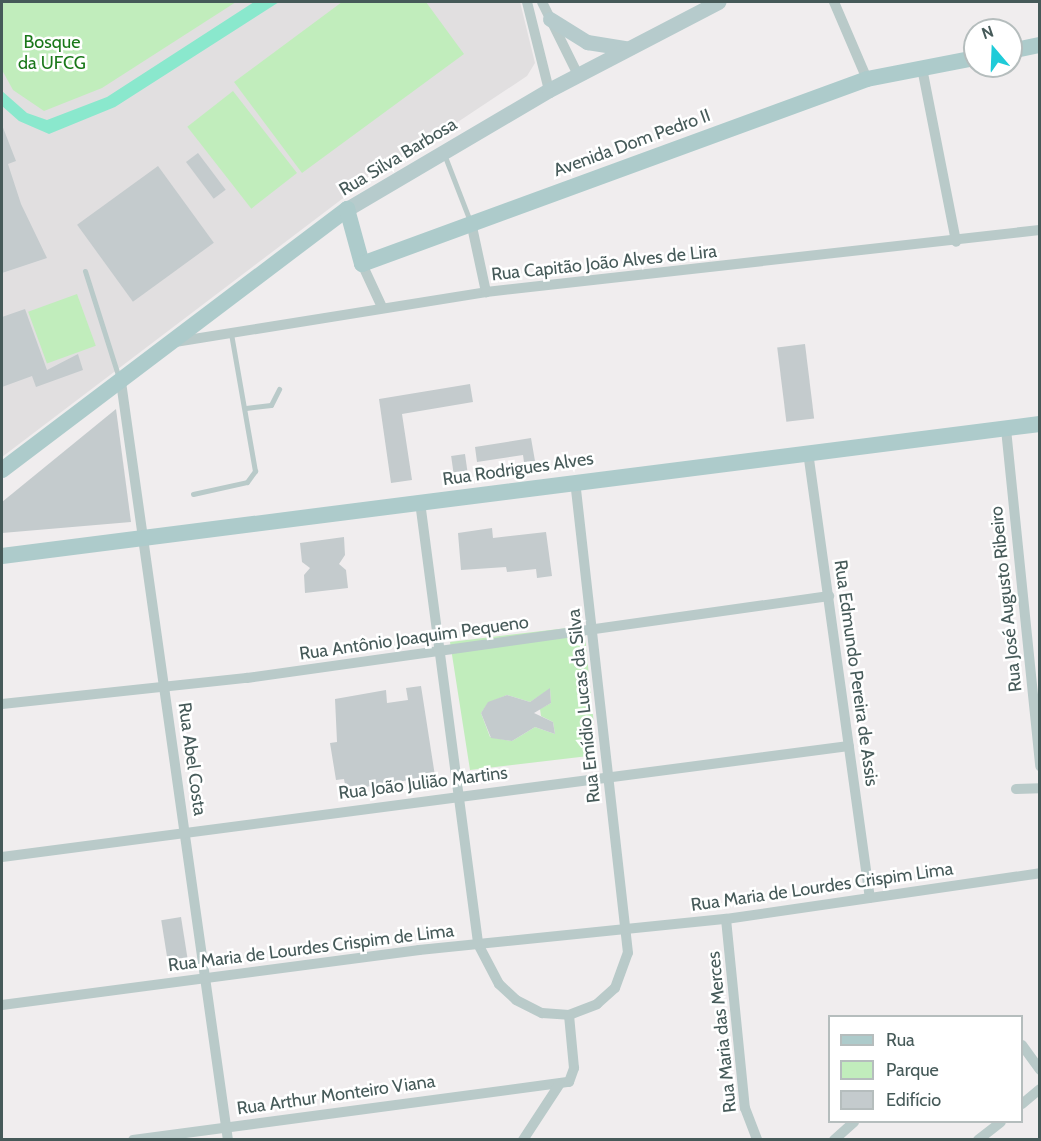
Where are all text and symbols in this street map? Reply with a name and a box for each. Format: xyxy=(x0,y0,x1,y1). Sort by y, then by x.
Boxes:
north arrow xyxy=(963,18,1023,78)
text: N xyxy=(979,22,996,43)
park label: Bosque da UFCG xyxy=(18,32,86,74)
street label: Avenida Dom Pedro II xyxy=(551,105,713,181)
street label: Rua Silva Barbosa xyxy=(335,113,461,201)
street label: Rua Capitão João Alves de Lira xyxy=(490,240,718,286)
street label: Rua Rodrigues Alves xyxy=(441,448,595,490)
street label: Rua José Augusto Ribeiro xyxy=(985,505,1027,693)
street label: Rua Edmundo Pereira de Assis xyxy=(829,559,883,787)
street label: Rua Emídio Lucas da Silva xyxy=(563,608,605,804)
street label: Rua Antônio Joaquim Pequeno xyxy=(298,611,530,665)
street label: Rua Abel Costa xyxy=(173,701,211,817)
street label: Rua João Julião Martins xyxy=(337,762,509,804)
street label: Rua Maria de Lourdes Crispim Lima xyxy=(690,858,954,916)
street label: Rua Maria de Lourdes Crispim de Lima xyxy=(167,920,455,976)
street label: Rua Maria das Merces xyxy=(703,950,741,1114)
legend xyxy=(828,1015,1023,1123)
text: Rua xyxy=(886,1029,915,1051)
text: Parque xyxy=(886,1059,939,1081)
street label: Rua Arthur Monteiro Viana xyxy=(235,1070,437,1120)
text: Edifício xyxy=(886,1089,941,1111)

